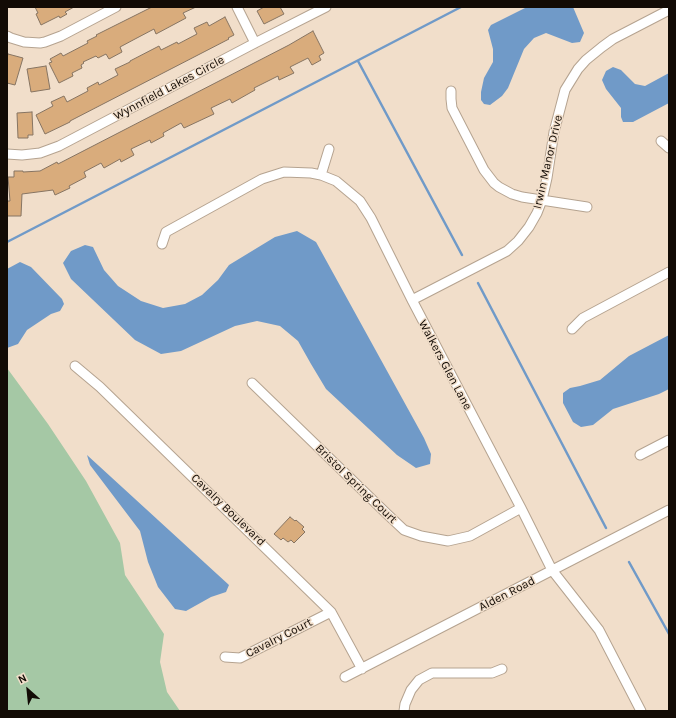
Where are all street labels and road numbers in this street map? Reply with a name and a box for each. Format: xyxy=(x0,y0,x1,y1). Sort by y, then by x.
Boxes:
street label: Wynnfield Lakes Circle xyxy=(111,53,227,123)
street label: Irwin Manor Drive xyxy=(530,114,566,210)
street label: Walkers Glen Lane xyxy=(415,318,475,412)
street label: Bristol Spring Court xyxy=(312,441,400,527)
street label: Cavalry Boulevard xyxy=(188,471,268,549)
street label: Alden Road xyxy=(476,574,538,614)
street label: Cavalry Court xyxy=(243,615,315,661)

